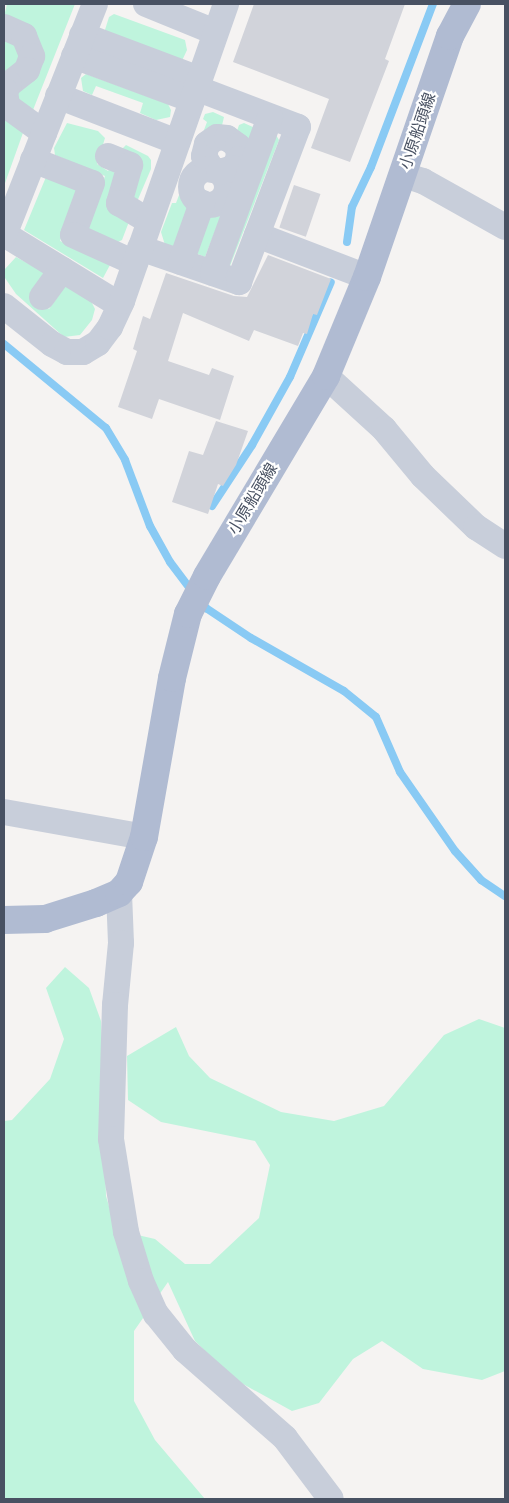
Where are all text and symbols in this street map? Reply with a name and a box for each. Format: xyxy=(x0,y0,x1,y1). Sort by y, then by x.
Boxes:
street label: 小原船頭線 xyxy=(396,90,440,172)
street label: 小原船頭線 xyxy=(224,460,282,538)

